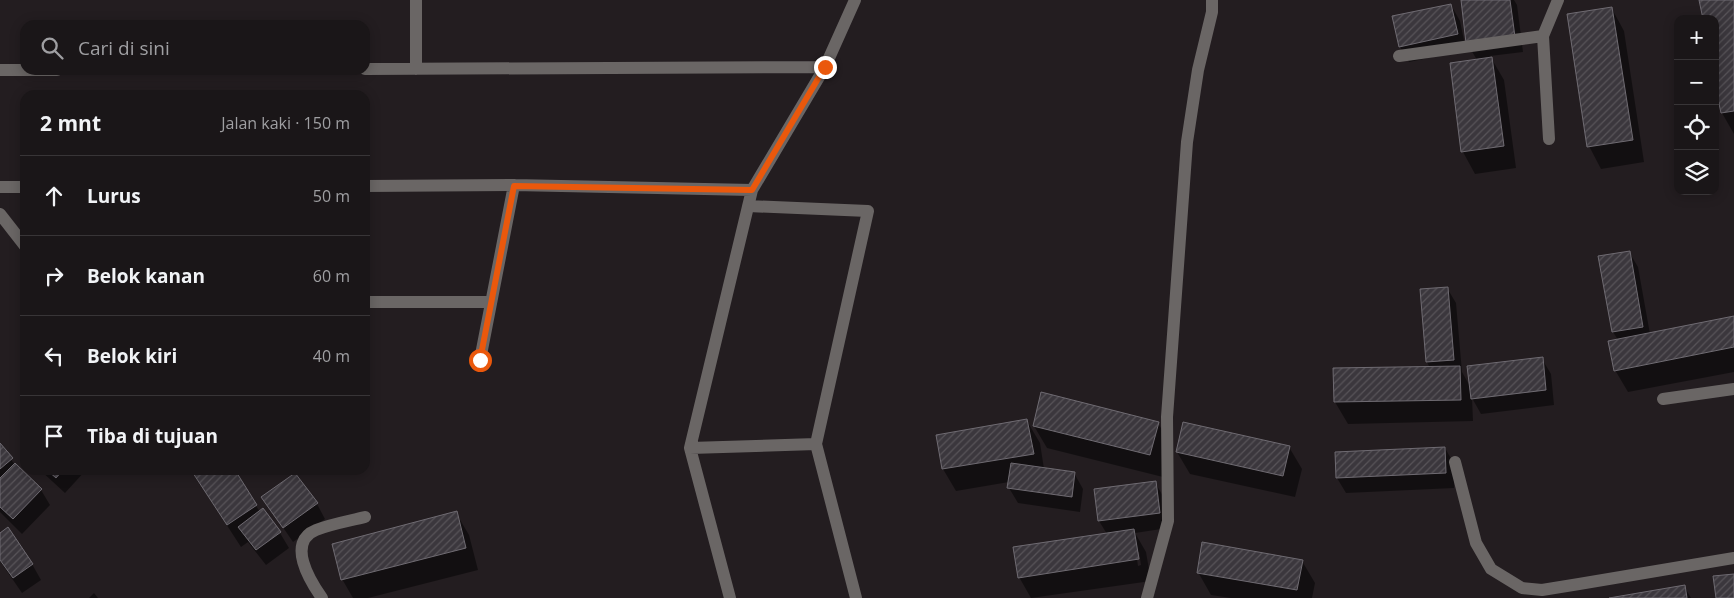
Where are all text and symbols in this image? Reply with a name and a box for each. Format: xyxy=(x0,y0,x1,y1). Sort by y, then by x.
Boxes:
map controls xyxy=(1674,15,1719,195)
button: + xyxy=(1674,15,1719,60)
search box xyxy=(20,20,370,75)
icon: search xyxy=(38,34,66,62)
text: Cari di sini xyxy=(78,35,170,61)
route end xyxy=(814,56,837,79)
button: − xyxy=(1674,60,1719,105)
button: locate xyxy=(1674,105,1719,150)
text: 2 mnt xyxy=(40,109,101,137)
text: Jalan kaki · 150 m xyxy=(221,112,350,134)
button: layers xyxy=(1674,150,1719,195)
icon: ahead xyxy=(40,182,68,210)
text: Lurus xyxy=(87,183,141,209)
text: 50 m xyxy=(313,185,350,207)
icon: right xyxy=(40,262,68,290)
text: Belok kanan xyxy=(87,263,205,289)
text: 60 m xyxy=(313,265,350,287)
icon: left xyxy=(40,342,68,370)
text: Belok kiri xyxy=(87,343,177,369)
text: 40 m xyxy=(313,345,350,367)
route start xyxy=(469,349,492,372)
icon: arrive xyxy=(40,422,68,450)
text: Tiba di tujuan xyxy=(87,423,218,449)

